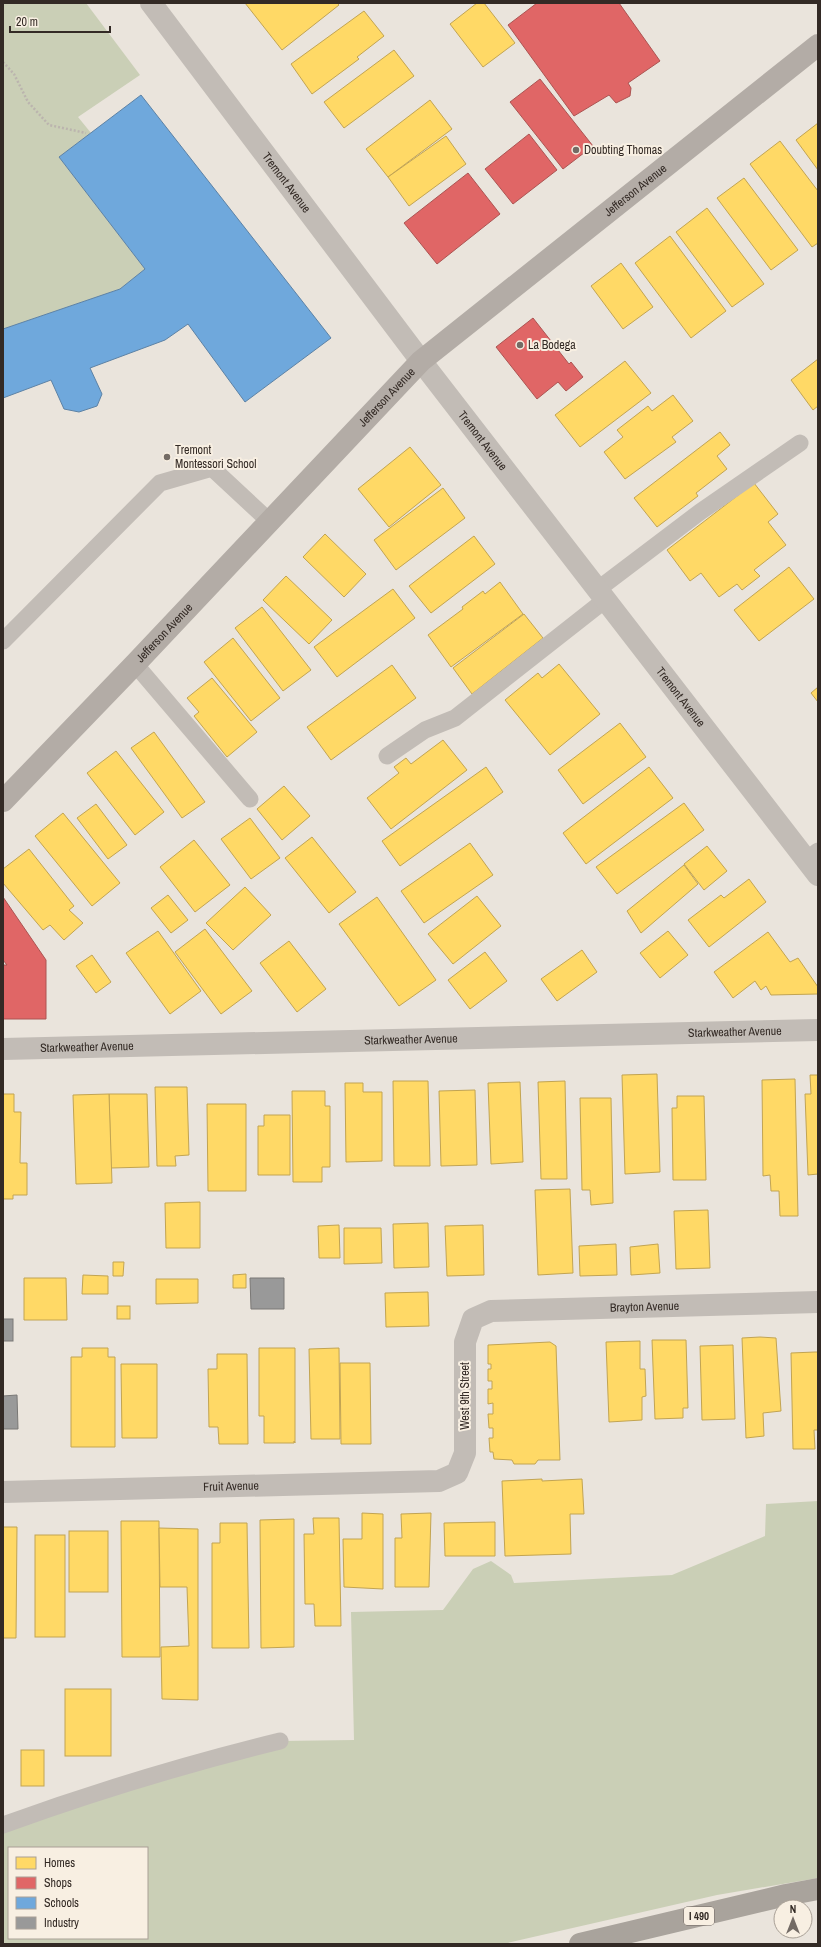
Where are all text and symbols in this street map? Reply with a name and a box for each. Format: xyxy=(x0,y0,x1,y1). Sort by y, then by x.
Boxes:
scale bar xyxy=(10,8,110,34)
text: 20 m xyxy=(16,14,38,30)
place label: Doubting Thomas xyxy=(584,142,662,158)
marker: Doubting Thomas xyxy=(571,145,581,155)
street label: Tremont Avenue xyxy=(258,149,314,216)
street label: Jefferson Avenue xyxy=(601,160,670,220)
place label: La Bodega xyxy=(528,337,576,353)
marker: La Bodega xyxy=(515,340,525,350)
street label: Jefferson Avenue xyxy=(355,364,419,430)
street label: Tremont Avenue xyxy=(454,407,511,474)
place label: Tremont Montessori School xyxy=(175,442,257,472)
marker: Tremont Montessori School xyxy=(162,452,172,462)
street label: Jefferson Avenue xyxy=(133,600,196,666)
street label: Tremont Avenue xyxy=(652,664,709,730)
street label: Starkweather Avenue xyxy=(688,1023,782,1041)
street label: Starkweather Avenue xyxy=(364,1030,458,1049)
street label: Starkweather Avenue xyxy=(40,1038,134,1056)
street label: Brayton Avenue xyxy=(610,1298,679,1316)
street label: West 9th Street xyxy=(457,1362,473,1430)
street label: Fruit Avenue xyxy=(203,1478,259,1495)
legend xyxy=(8,1847,148,1939)
text: Homes xyxy=(44,1855,75,1871)
text: Shops xyxy=(44,1875,72,1891)
text: Schools xyxy=(44,1895,79,1911)
north arrow xyxy=(773,1899,813,1939)
text: N xyxy=(790,1902,796,1916)
road number: I 490 xyxy=(684,1907,714,1925)
text: Industry xyxy=(44,1915,79,1931)

